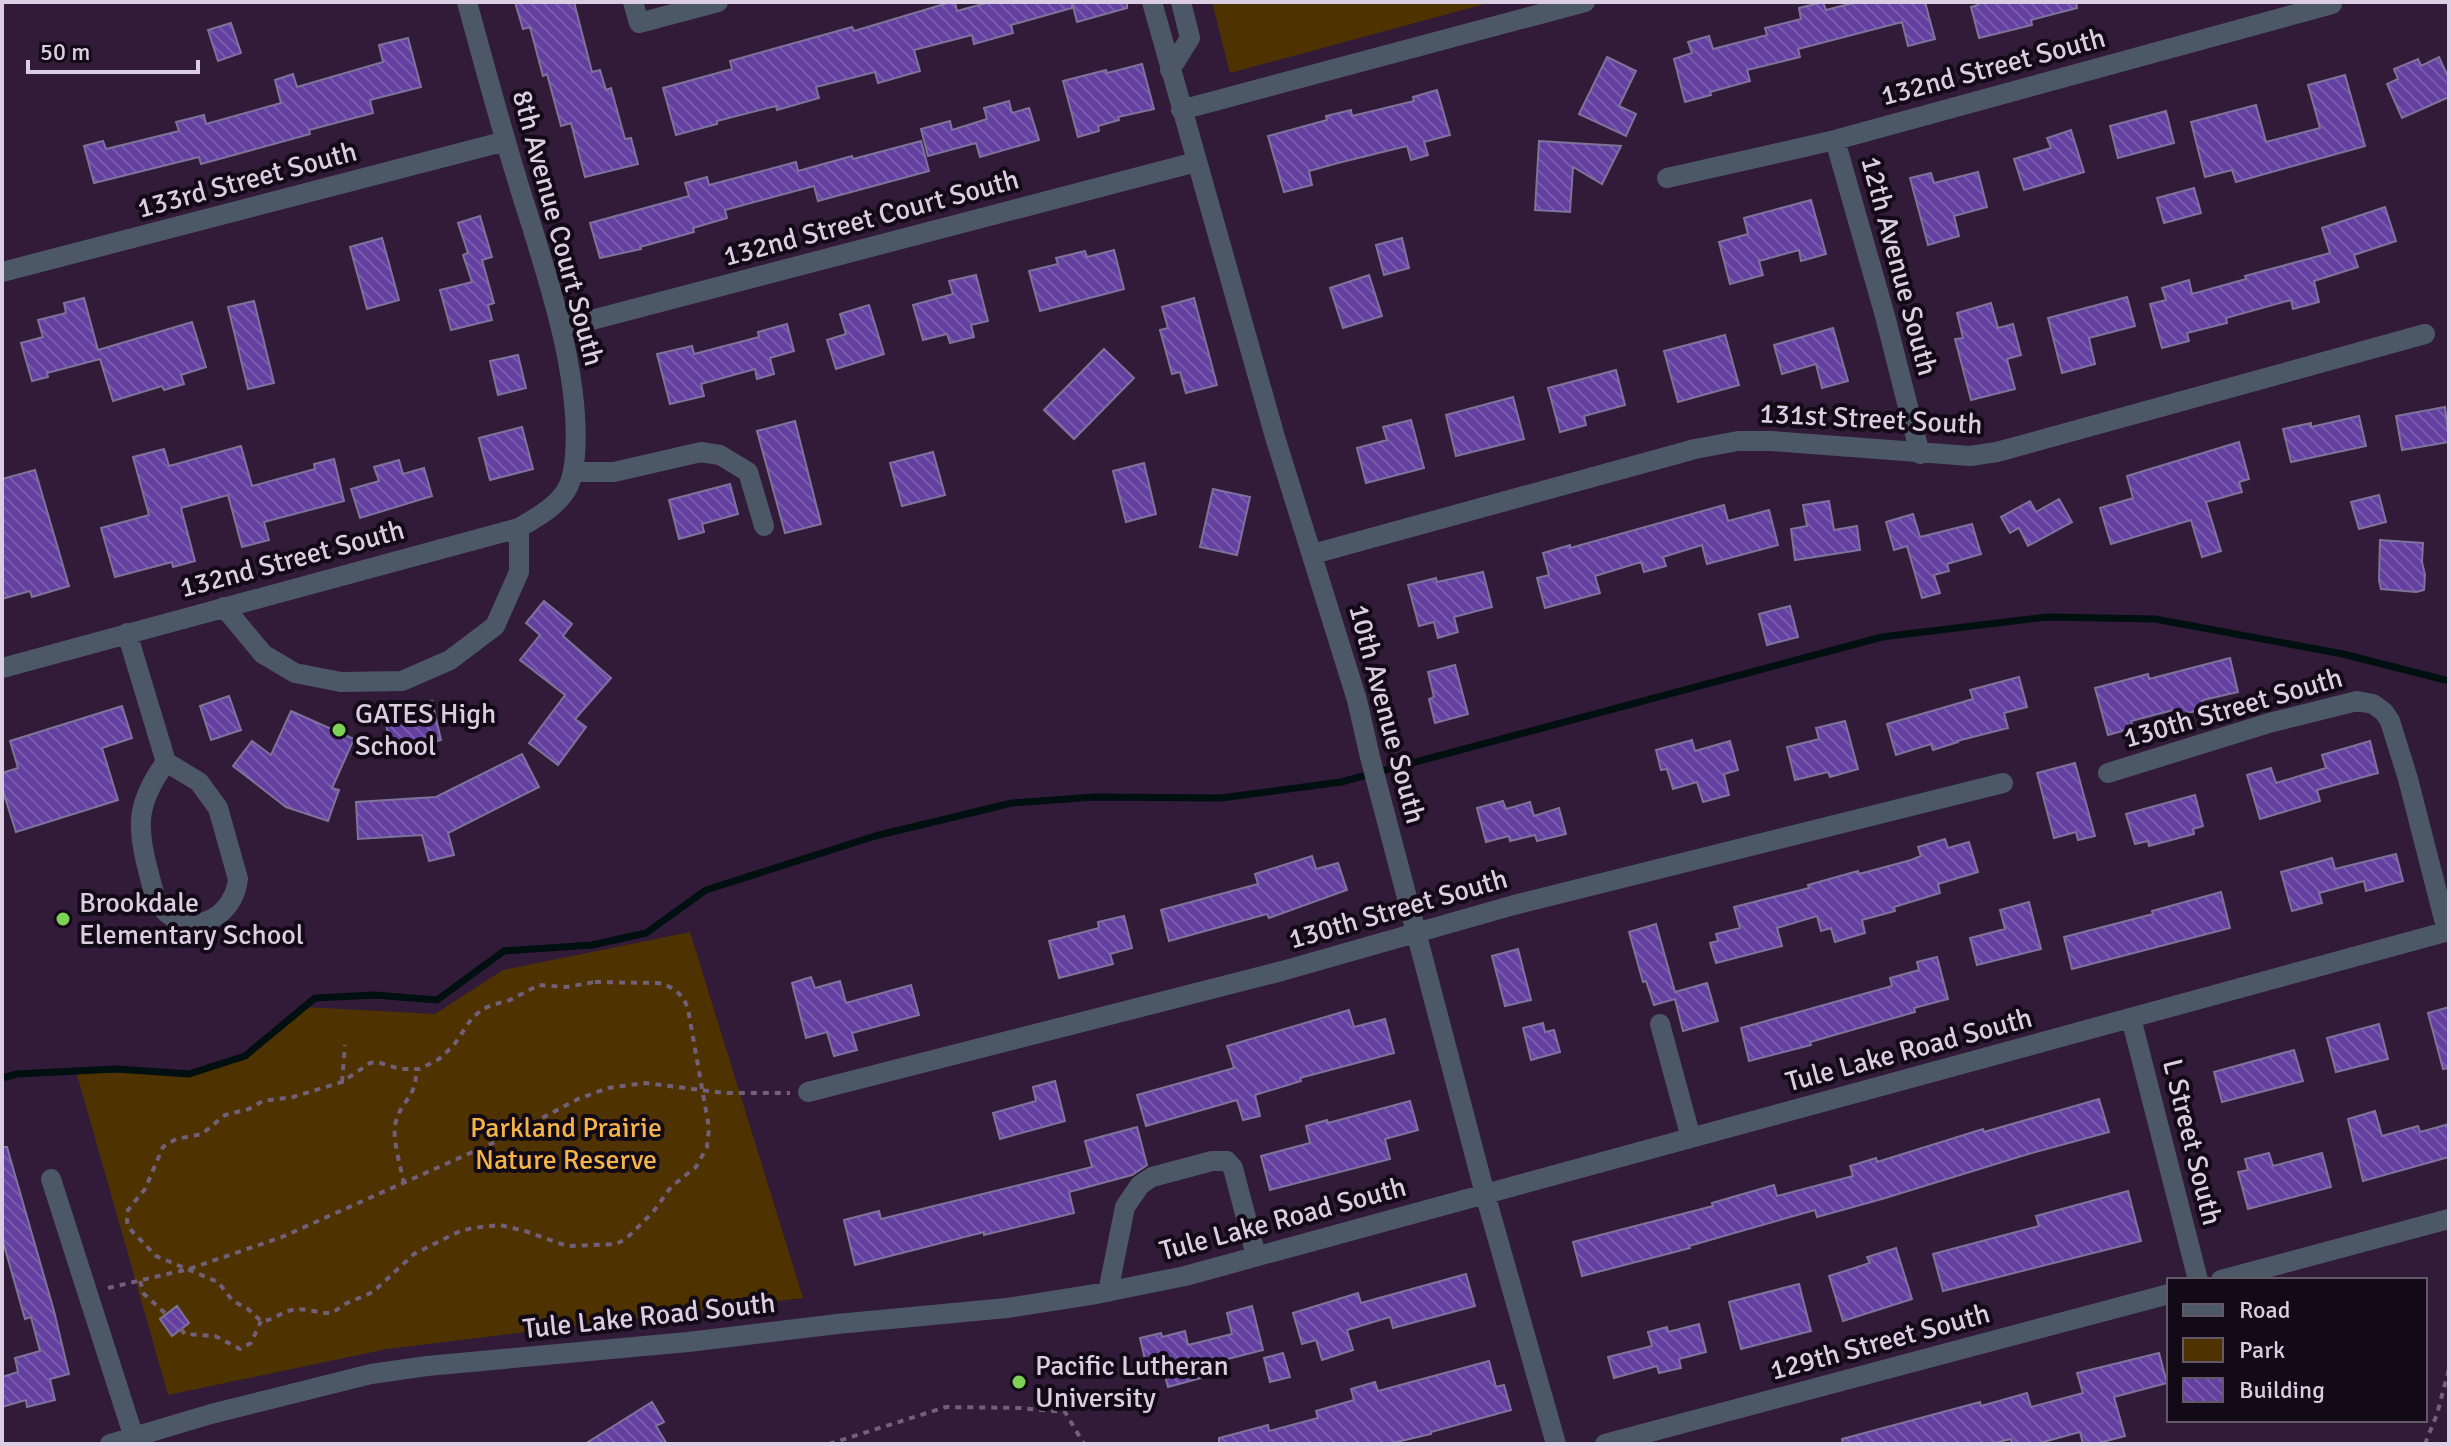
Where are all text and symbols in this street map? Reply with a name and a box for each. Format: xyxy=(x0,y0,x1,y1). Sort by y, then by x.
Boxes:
street label: 132nd Street South xyxy=(1877,21,2109,113)
scale bar xyxy=(28,24,198,74)
text: 50 m xyxy=(40,37,90,67)
street label: 8th Avenue Court South xyxy=(505,86,611,370)
street label: 133rd Street South xyxy=(133,134,361,226)
street label: 12th Avenue South xyxy=(1853,153,1945,379)
street label: 132nd Street Court South xyxy=(719,162,1023,274)
street label: 131st Street South xyxy=(1759,396,1983,442)
street label: 132nd Street South xyxy=(176,513,408,605)
street label: 10th Avenue South xyxy=(1341,601,1433,827)
street label: 130th Street South xyxy=(2120,660,2346,756)
place label: GATES High School xyxy=(355,697,496,763)
marker: GATES High School xyxy=(330,721,348,739)
street label: 130th Street South xyxy=(1285,861,1511,957)
place label: Brookdale Elementary School xyxy=(79,886,304,952)
marker: Brookdale Elementary School xyxy=(54,910,72,928)
street label: Tule Lake Road South xyxy=(1782,1001,2036,1099)
street label: L Street South xyxy=(2155,1055,2229,1229)
park label: Parkland Prairie Nature Reserve xyxy=(470,1111,662,1177)
street label: Tule Lake Road South xyxy=(1156,1170,1410,1268)
legend xyxy=(2167,1278,2427,1422)
street label: Tule Lake Road South xyxy=(521,1286,777,1346)
text: Road xyxy=(2239,1295,2290,1325)
street label: 129th Street South xyxy=(1766,1296,1994,1388)
text: Park xyxy=(2239,1335,2285,1365)
place label: Pacific Lutheran University xyxy=(1035,1349,1229,1415)
marker: Pacific Lutheran University xyxy=(1010,1373,1028,1391)
text: Building xyxy=(2239,1375,2325,1405)

